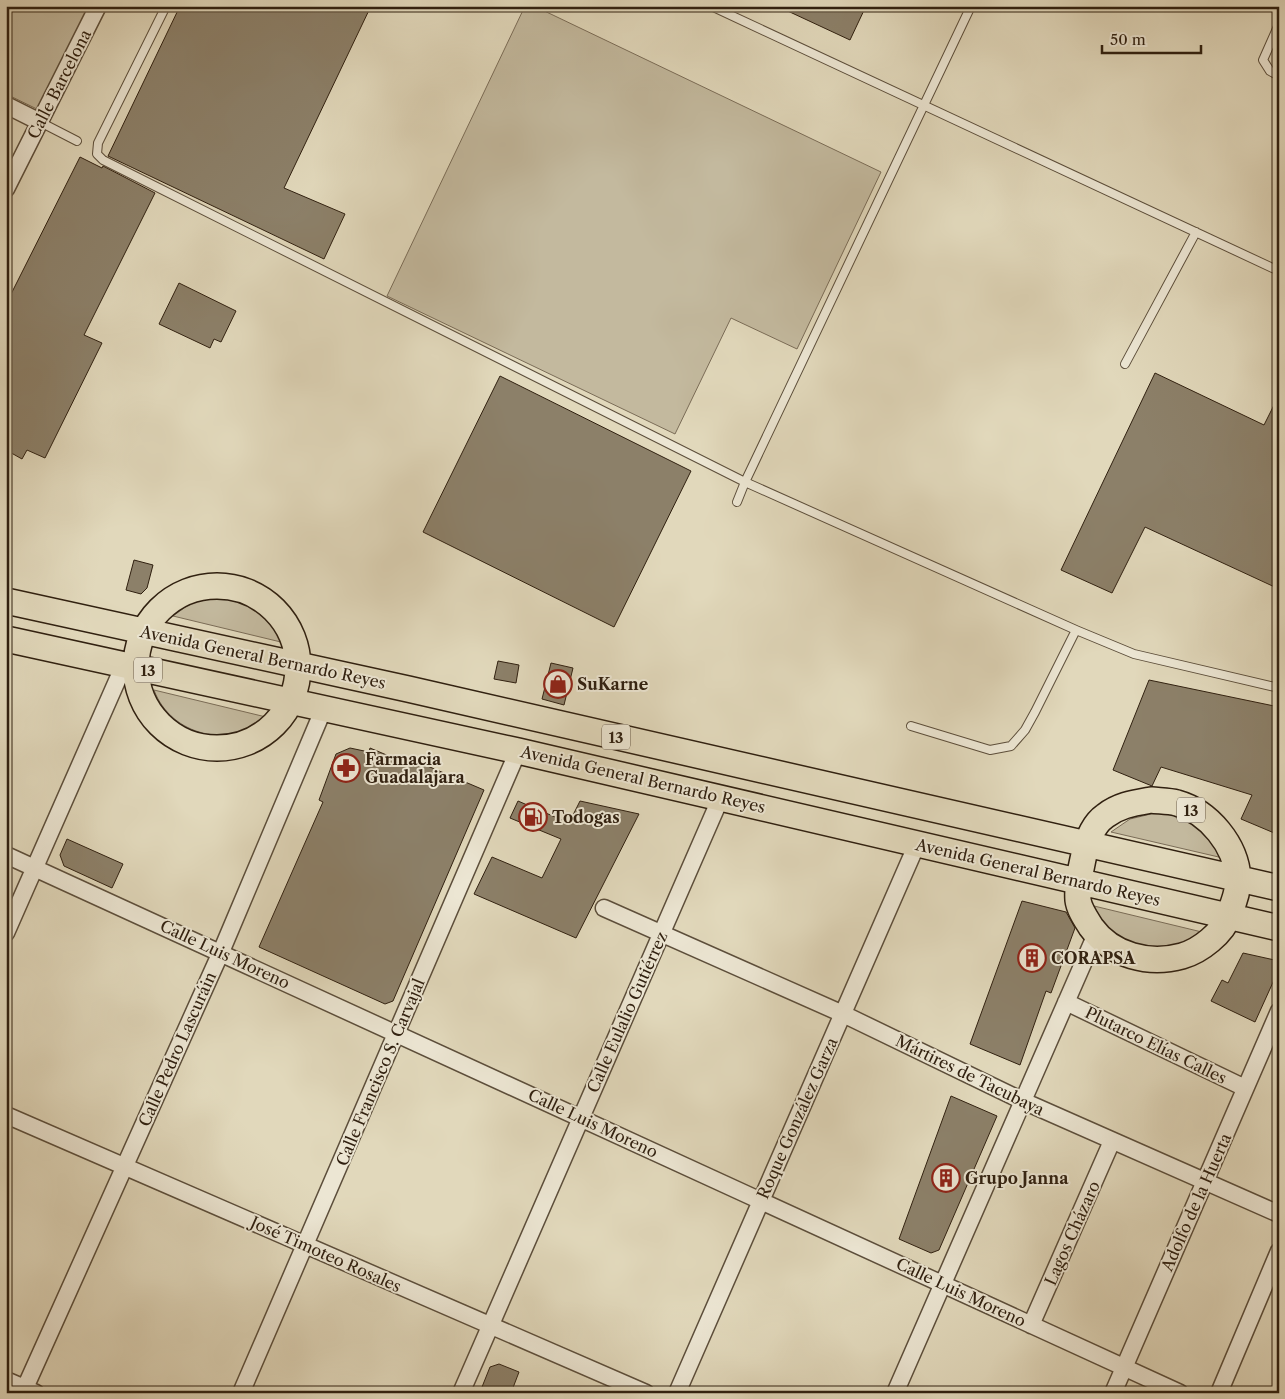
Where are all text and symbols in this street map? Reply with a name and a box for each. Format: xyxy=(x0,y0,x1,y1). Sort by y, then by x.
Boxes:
scale bar xyxy=(1102,22,1201,54)
street label: Calle Barcelona xyxy=(23,25,95,142)
text: 50 m xyxy=(1110,30,1146,49)
street label: Avenida General Bernardo Reyes xyxy=(137,621,388,693)
road number: 13 xyxy=(134,658,162,682)
shop icon: SuKarne xyxy=(543,669,573,699)
place label: SuKarne xyxy=(577,674,649,694)
road number: 13 xyxy=(602,724,630,750)
street label: Avenida General Bernardo Reyes xyxy=(518,741,767,817)
place label: Farmacia Guadalajara xyxy=(365,749,465,787)
pharmacy icon: Farmacia Guadalajara xyxy=(331,753,361,783)
road number: 13 xyxy=(1177,798,1205,822)
fuel station icon: Todogas xyxy=(518,802,548,832)
place label: Todogas xyxy=(552,807,620,827)
street label: Avenida General Bernardo Reyes xyxy=(913,834,1162,910)
street label: Calle Luis Moreno xyxy=(157,915,293,993)
street label: Calle Eulalio Gutiérrez xyxy=(582,928,672,1096)
building icon: CORAPSA xyxy=(1017,943,1047,973)
place label: CORAPSA xyxy=(1051,948,1136,968)
street label: Calle Pedro Lascuráin xyxy=(134,969,220,1129)
street label: Calle Francisco S. Carvajal xyxy=(331,975,429,1169)
street label: Plutarco Elías Calles xyxy=(1082,1002,1230,1088)
street label: Mártires de Tacubaya xyxy=(892,1030,1048,1120)
street label: Roque González Garza xyxy=(752,1034,842,1202)
street label: Calle Luis Moreno xyxy=(525,1084,661,1162)
street label: Adolfo de la Huerta xyxy=(1156,1129,1236,1275)
building icon: Grupo Janna xyxy=(931,1163,961,1193)
place label: Grupo Janna xyxy=(965,1168,1069,1188)
street label: Lagos Cházaro xyxy=(1040,1178,1104,1288)
street label: José Timoteo Rosales xyxy=(245,1211,404,1296)
street label: Calle Luis Moreno xyxy=(893,1253,1029,1331)

